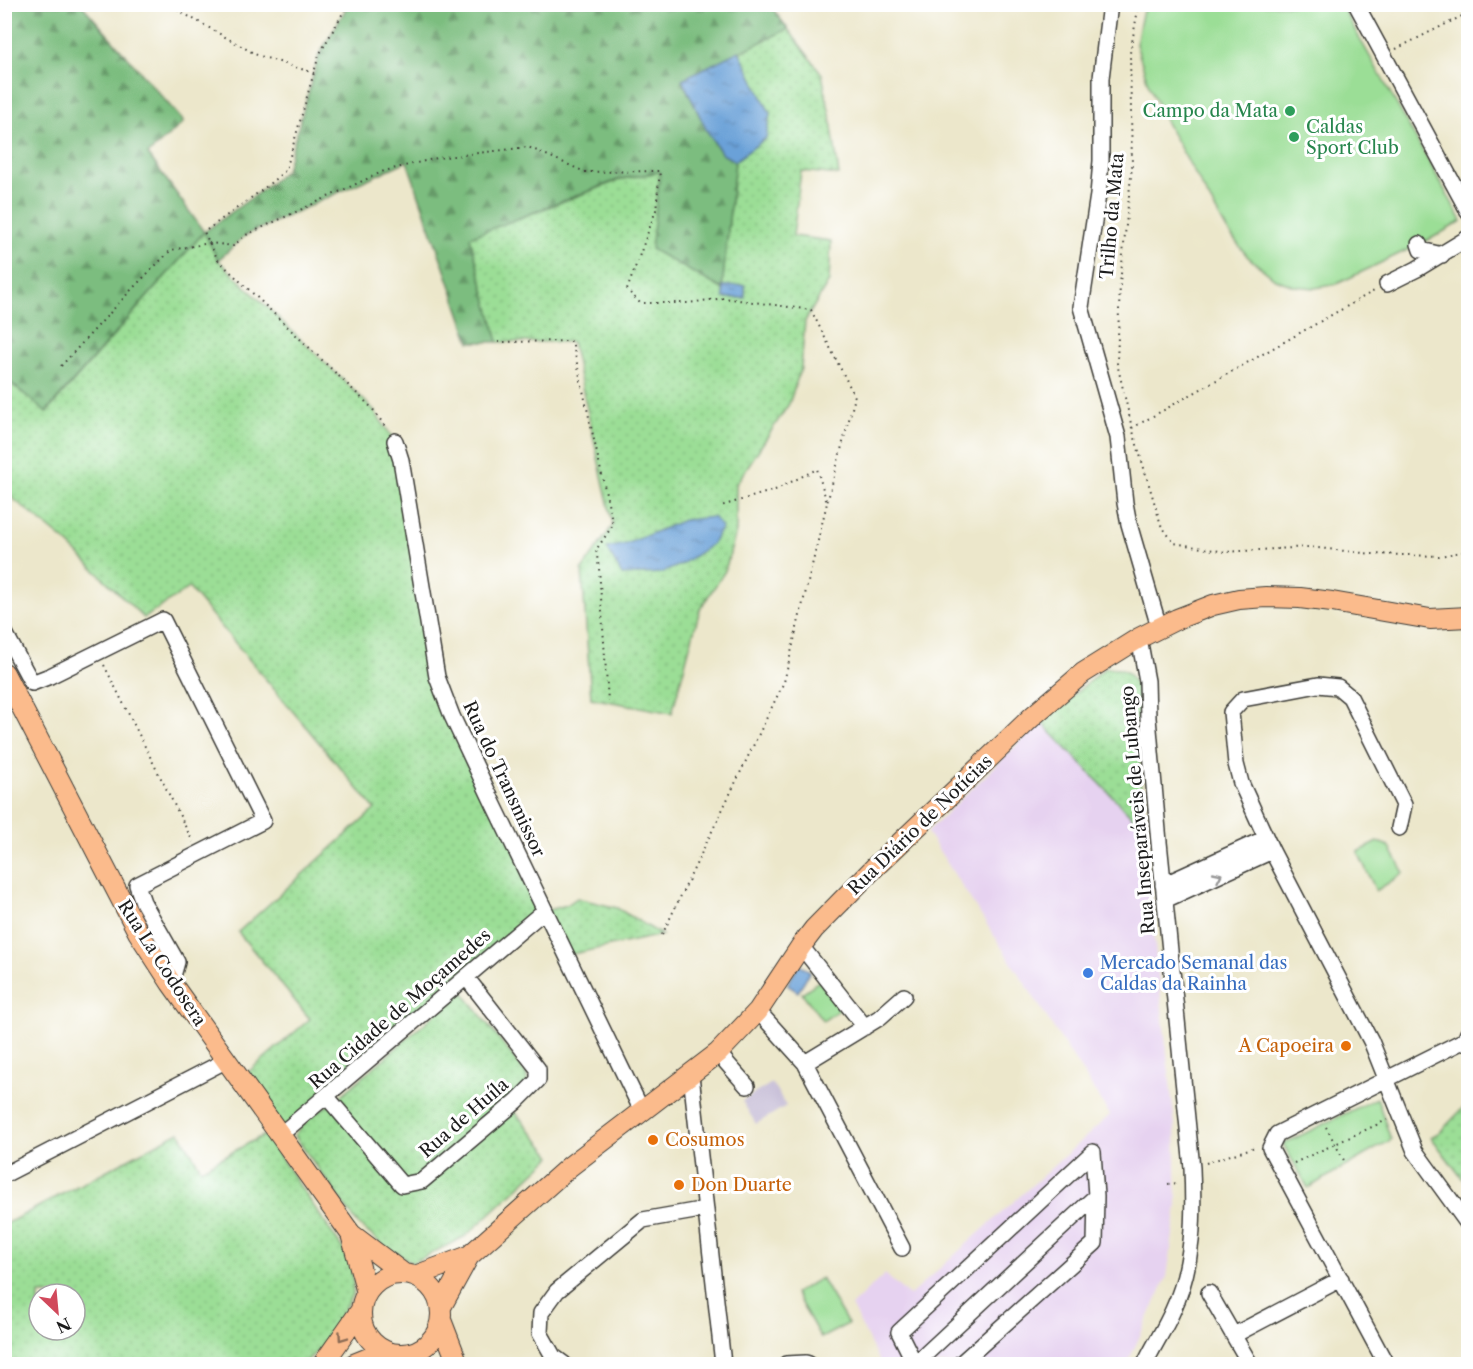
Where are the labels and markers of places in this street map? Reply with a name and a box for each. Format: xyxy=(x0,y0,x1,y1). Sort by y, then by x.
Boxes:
place label: Campo da Mata xyxy=(1143,100,1278,122)
marker: Campo da Mata xyxy=(1283,104,1297,118)
place label: Caldas Sport Club xyxy=(1306,116,1399,159)
marker: Caldas Sport Club xyxy=(1287,130,1301,144)
place label: Mercado Semanal das Caldas da Rainha xyxy=(1100,952,1287,995)
marker: Mercado Semanal das Caldas da Rainha xyxy=(1081,966,1095,980)
place label: A Capoeira xyxy=(1237,1035,1334,1057)
marker: A Capoeira xyxy=(1339,1039,1353,1053)
place label: Cosumos xyxy=(665,1129,744,1151)
marker: Cosumos xyxy=(646,1133,660,1147)
place label: Don Duarte xyxy=(691,1174,792,1196)
marker: Don Duarte xyxy=(672,1178,686,1192)

